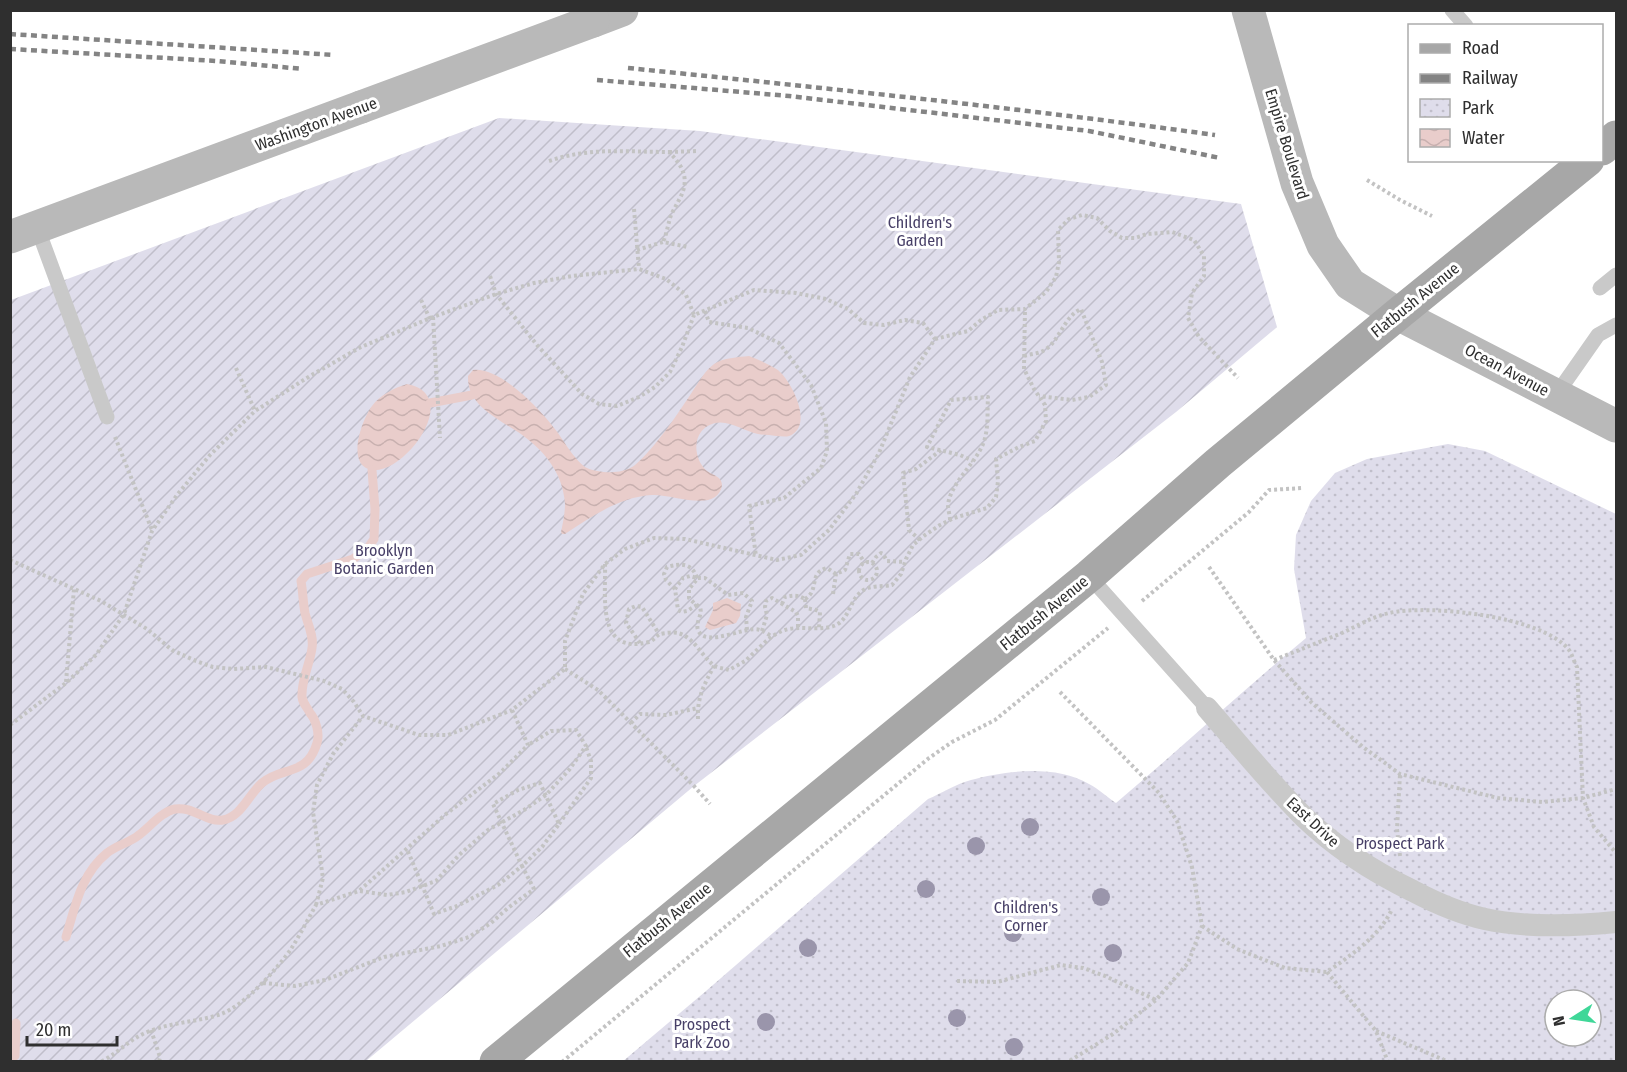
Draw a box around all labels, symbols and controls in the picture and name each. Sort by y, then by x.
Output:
legend [1408,24,1603,162]
text: Road [1462,37,1499,59]
text: Railway [1462,67,1518,89]
street label: Empire Boulevard [1261,86,1313,202]
street label: Washington Avenue [253,93,380,155]
text: Park [1462,97,1495,119]
text: Water [1462,127,1505,149]
park label: Children's Garden [888,213,952,250]
street label: Flatbush Avenue [1367,259,1463,341]
street label: Ocean Avenue [1462,340,1552,400]
park label: Brooklyn Botanic Garden [334,541,434,578]
street label: Flatbush Avenue [996,572,1092,654]
street label: East Drive [1283,793,1343,851]
park label: Prospect Park [1355,834,1445,853]
street label: Flatbush Avenue [619,879,715,961]
park label: Children's Corner [994,898,1058,935]
north arrow [1543,988,1603,1048]
scale bar [27,1009,117,1047]
text: N [1549,1014,1569,1028]
park label: Prospect Park Zoo [674,1015,731,1052]
text: 20 m [36,1019,71,1041]

